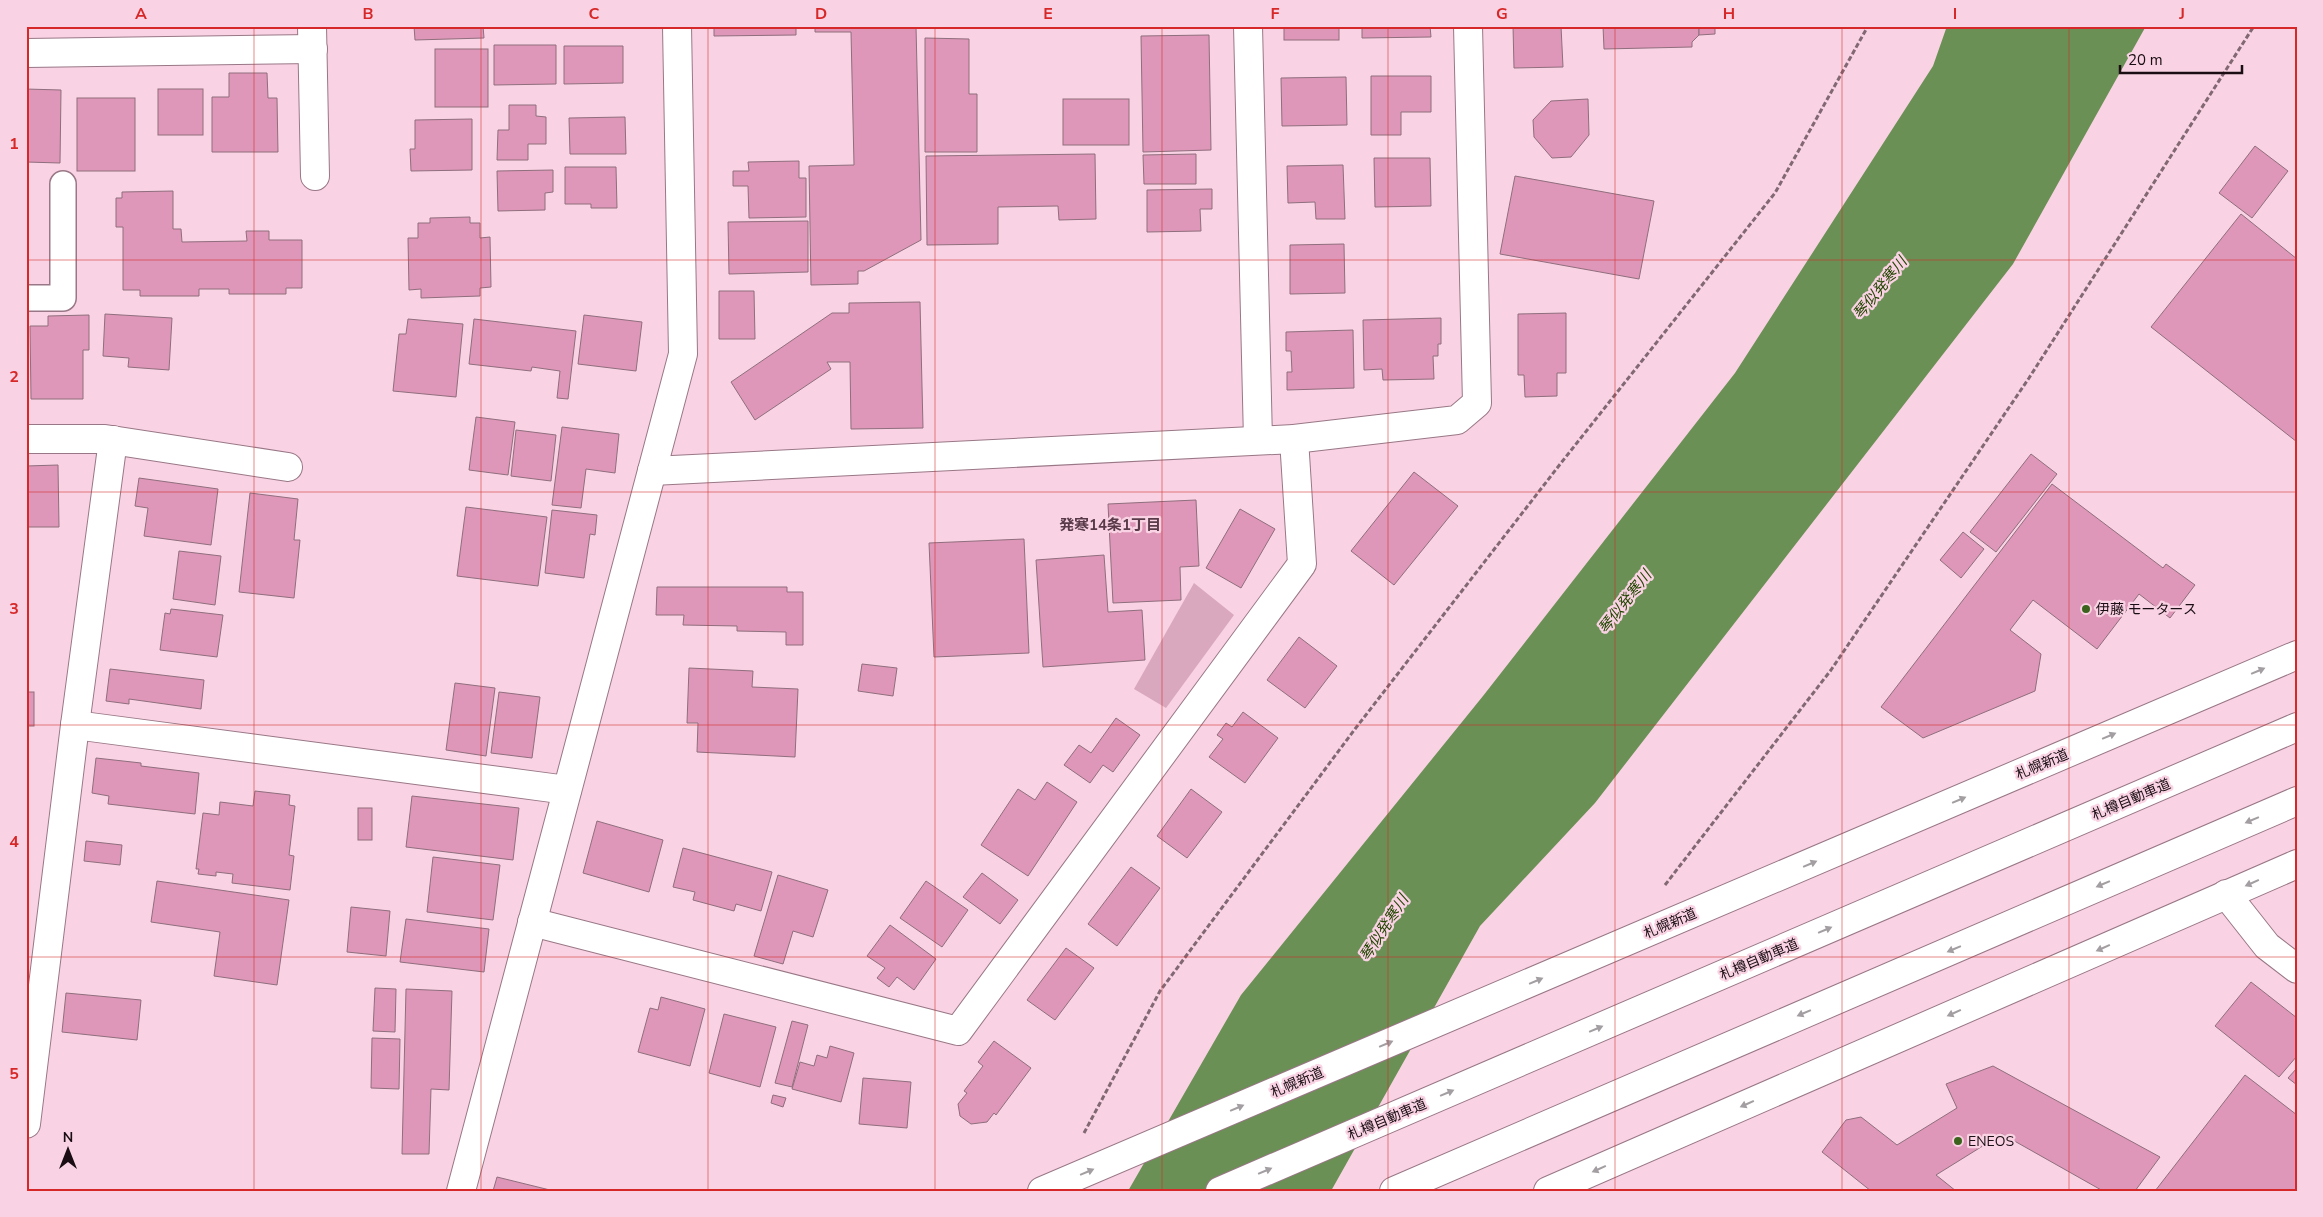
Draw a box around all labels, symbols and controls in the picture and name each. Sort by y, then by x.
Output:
text: A [135,3,147,25]
text: B [362,3,374,25]
text: C [589,3,600,25]
text: D [815,3,827,25]
text: E [1043,3,1053,25]
text: F [1271,3,1280,25]
text: G [1496,3,1508,25]
text: H [1723,3,1735,25]
text: I [1953,3,1957,25]
text: J [2178,3,2185,25]
scale bar [2120,42,2243,74]
text: 20 m [2128,50,2163,70]
text: 1 [9,133,19,155]
water label: 琴似発寒川 [1849,251,1913,323]
text: 2 [9,366,19,388]
district label: 発寒14条1丁目 [1059,515,1161,535]
water label: 琴似発寒川 [1594,565,1657,638]
text: 3 [9,598,19,620]
place label: 伊藤 モータース [2096,600,2197,619]
marker: 伊藤 モータース [2080,603,2092,615]
one-way arrow [2251,667,2265,675]
one-way arrow [2102,731,2116,739]
street label: 札幌新道 [2013,745,2072,784]
street label: 札樽自動車道 [2089,774,2174,825]
one-way arrow [1952,795,1966,803]
one-way arrow [2244,816,2259,824]
text: 4 [9,831,19,853]
one-way arrow [1803,859,1817,867]
one-way arrow [2245,880,2259,888]
one-way arrow [2096,881,2110,889]
water label: 琴似発寒川 [1355,889,1414,965]
street label: 札幌新道 [1641,904,1700,943]
one-way arrow [1818,926,1833,934]
street label: 札樽自動車道 [1717,934,1802,985]
one-way arrow [1947,945,1961,953]
one-way arrow [2096,945,2110,953]
one-way arrow [1529,976,1543,984]
one-way arrow [1797,1010,1811,1018]
one-way arrow [1947,1010,1961,1018]
one-way arrow [1589,1025,1604,1033]
one-way arrow [1379,1040,1393,1048]
text: 5 [9,1063,19,1085]
street label: 札幌新道 [1268,1063,1327,1102]
one-way arrow [1440,1089,1454,1097]
street label: 札樽自動車道 [1345,1094,1430,1145]
one-way arrow [1740,1100,1754,1108]
one-way arrow [1230,1104,1245,1112]
north arrow [42,1124,92,1174]
text: N [63,1128,73,1147]
place label: ENEOS [1968,1132,2014,1151]
marker: ENEOS [1952,1135,1964,1147]
one-way arrow [1592,1165,1606,1173]
one-way arrow [1080,1167,1094,1175]
one-way arrow [1258,1167,1272,1175]

